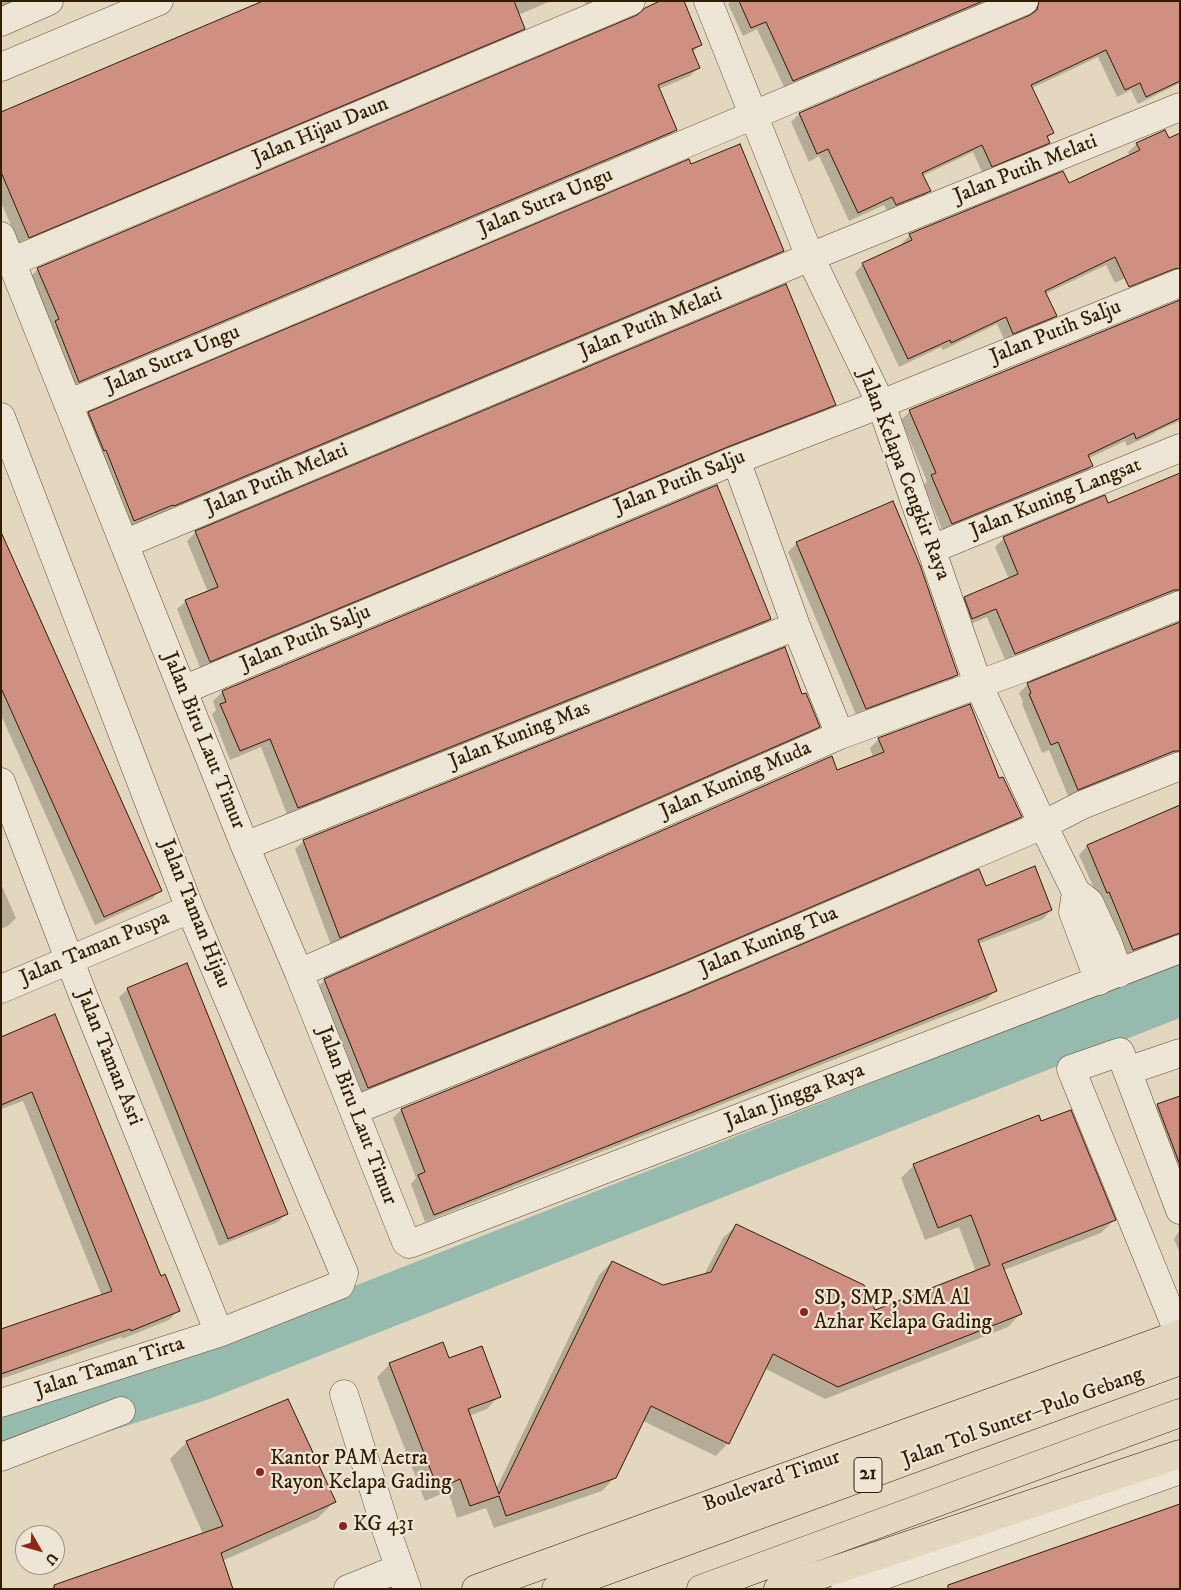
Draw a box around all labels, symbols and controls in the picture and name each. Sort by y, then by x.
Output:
street label: Jalan Hijau Daun [249,92,393,172]
street label: Jalan Putih Melati [951,130,1101,210]
street label: Jalan Sutra Ungu [475,163,617,243]
street label: Jalan Putih Melati [576,283,726,365]
street label: Jalan Putih Salju [987,295,1125,371]
street label: Jalan Sutra Ungu [102,320,244,400]
street label: Jalan Kelapa Cengkir Raya [851,366,955,584]
street label: Jalan Putih Melati [202,439,352,521]
street label: Jalan Putih Salju [611,445,749,521]
street label: Jalan Kuning Langsat [967,453,1145,545]
street label: Jalan Putih Salju [237,600,375,678]
street label: Jalan Biru Laut Timur [156,649,250,833]
street label: Jalan Kuning Mas [446,696,594,776]
street label: Jalan Kuning Muda [657,736,815,826]
street label: Jalan Taman Hijau [153,836,235,992]
street label: Jalan Kuning Tua [696,902,842,982]
street label: Jalan Taman Puspa [17,906,173,992]
street label: Jalan Taman Asri [69,986,147,1130]
street label: Jalan Biru Laut Timur [310,1023,402,1209]
street label: Jalan Jingga Raya [722,1059,868,1135]
place label: SD, SMP, SMA Al Azhar Kelapa Gading [814,1287,992,1337]
marker: SD, SMP, SMA Al Azhar Kelapa Gading [798,1306,810,1318]
street label: Jalan Taman Tirta [32,1332,188,1404]
street label: Jalan Tol Sunter–Pulo Gebang [899,1363,1147,1473]
street label: Boulevard Timur [700,1445,844,1519]
place label: Kantor PAM Aetra Rayon Kelapa Gading [270,1447,451,1497]
road number: 21 [854,1458,882,1492]
marker: Kantor PAM Aetra Rayon Kelapa Gading [254,1466,266,1478]
place label: KG 431 [353,1513,414,1539]
marker: KG 431 [337,1520,349,1532]
north arrow [15,1525,65,1575]
text: U [41,1549,61,1568]

